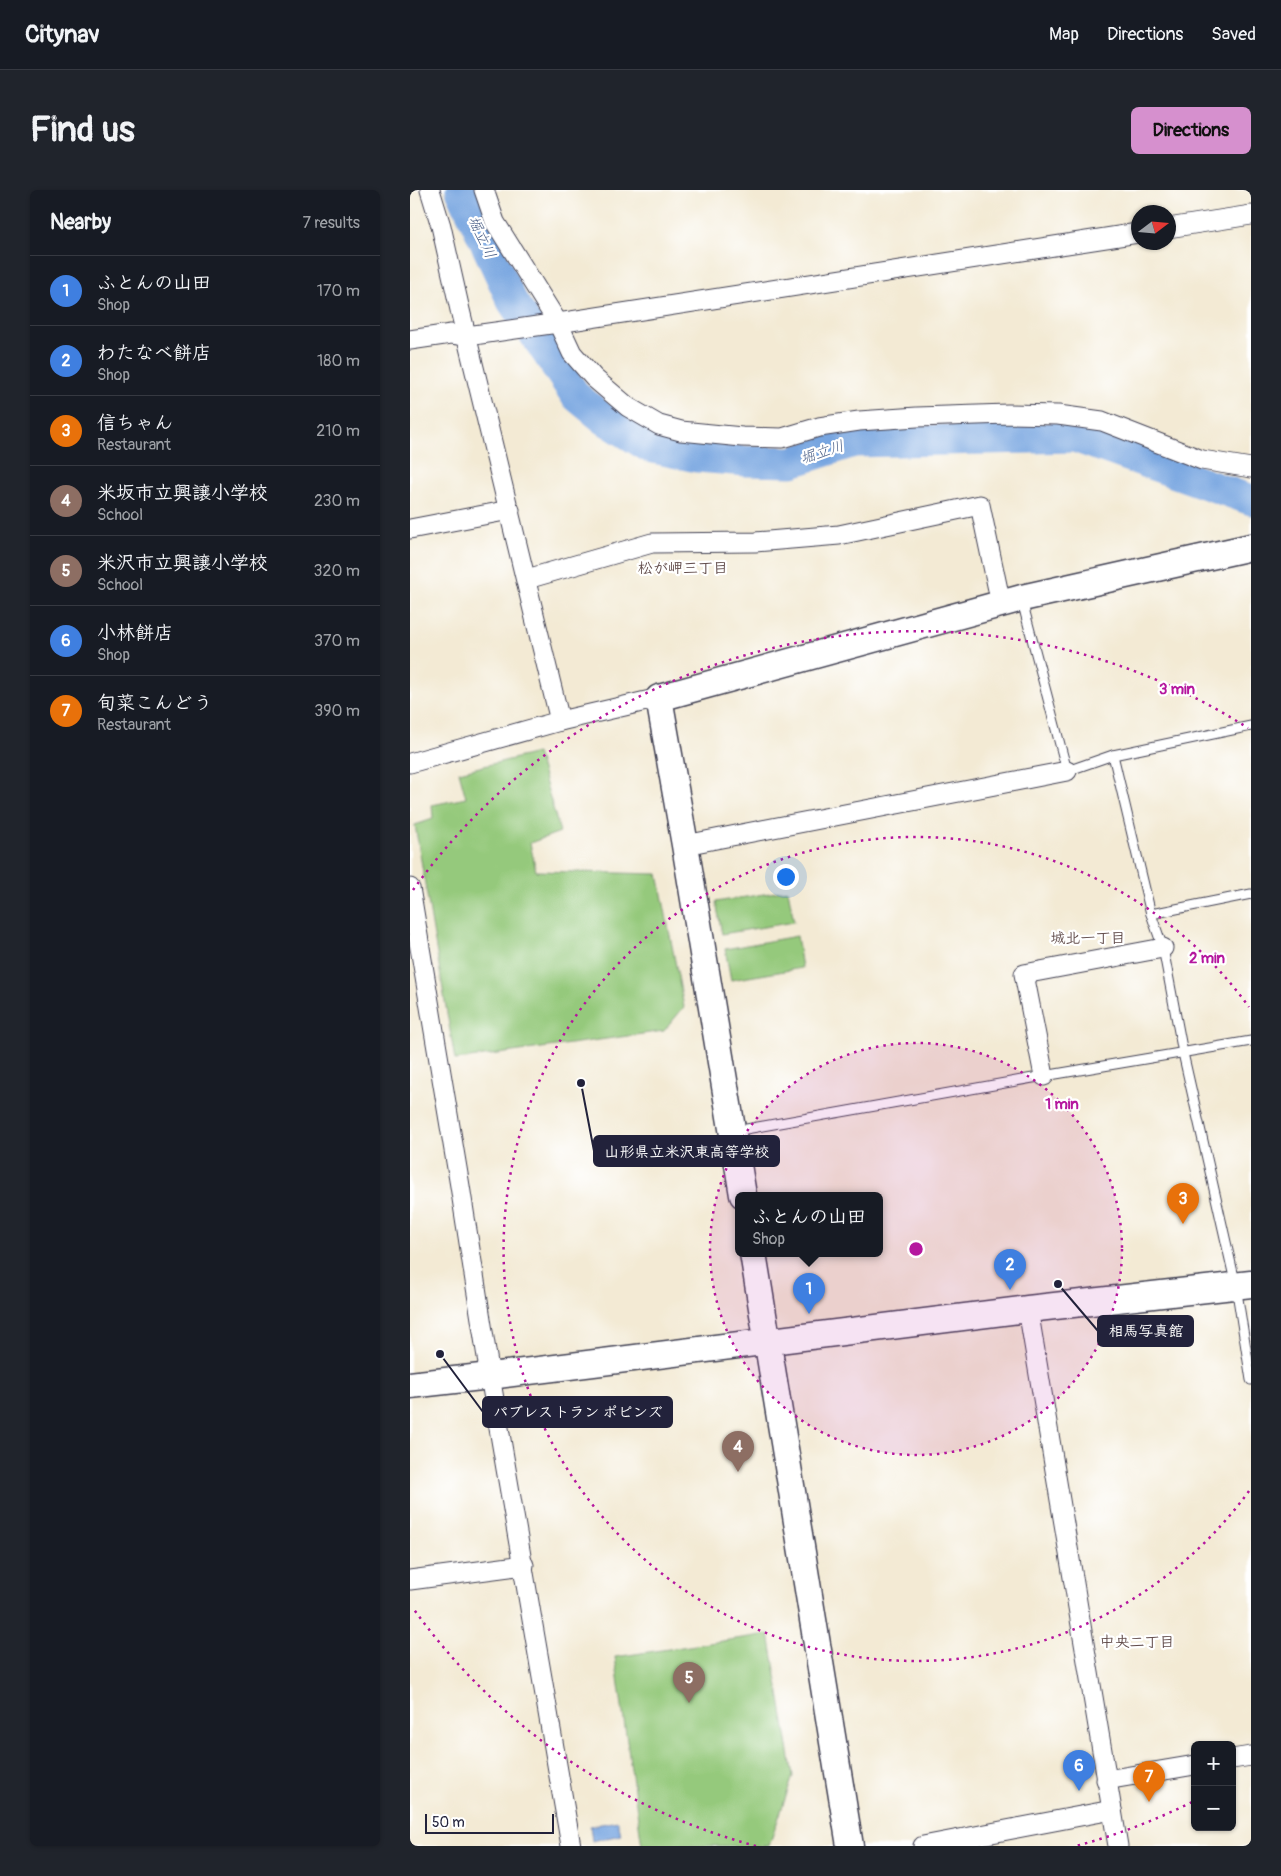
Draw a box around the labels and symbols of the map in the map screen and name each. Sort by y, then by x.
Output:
north arrow [1131,205,1176,250]
water label: 堀立川 [463,213,500,262]
water label: 堀立川 [798,436,846,468]
district label: 松が岬三丁目 [638,559,728,578]
text: 3 min [1159,680,1195,699]
your location [773,864,799,890]
district label: 城北一丁目 [1050,929,1126,948]
text: 2 min [1189,949,1225,968]
text: 1 min [1045,1095,1079,1114]
callout: 山形県立米沢東高等学校 [594,1136,779,1166]
text: 山形県立米沢東高等学校 [604,1143,770,1162]
pin: 3 [1167,1183,1199,1224]
centre of rings [907,1240,925,1258]
pin: 2 [994,1249,1026,1290]
pin: 1 [793,1273,825,1314]
callout: 相馬写真館 [1098,1316,1193,1346]
text: 相馬写真館 [1108,1322,1184,1341]
callout: パブレストラン ポピンズ [483,1397,672,1427]
text: パブレストラン ポピンズ [493,1403,663,1422]
pin: 4 [722,1431,754,1472]
district label: 中央二丁目 [1099,1633,1175,1652]
pin: 5 [673,1662,705,1703]
pin: 6 [1063,1750,1095,1791]
pin: 7 [1133,1761,1165,1802]
scale bar [425,1811,554,1834]

